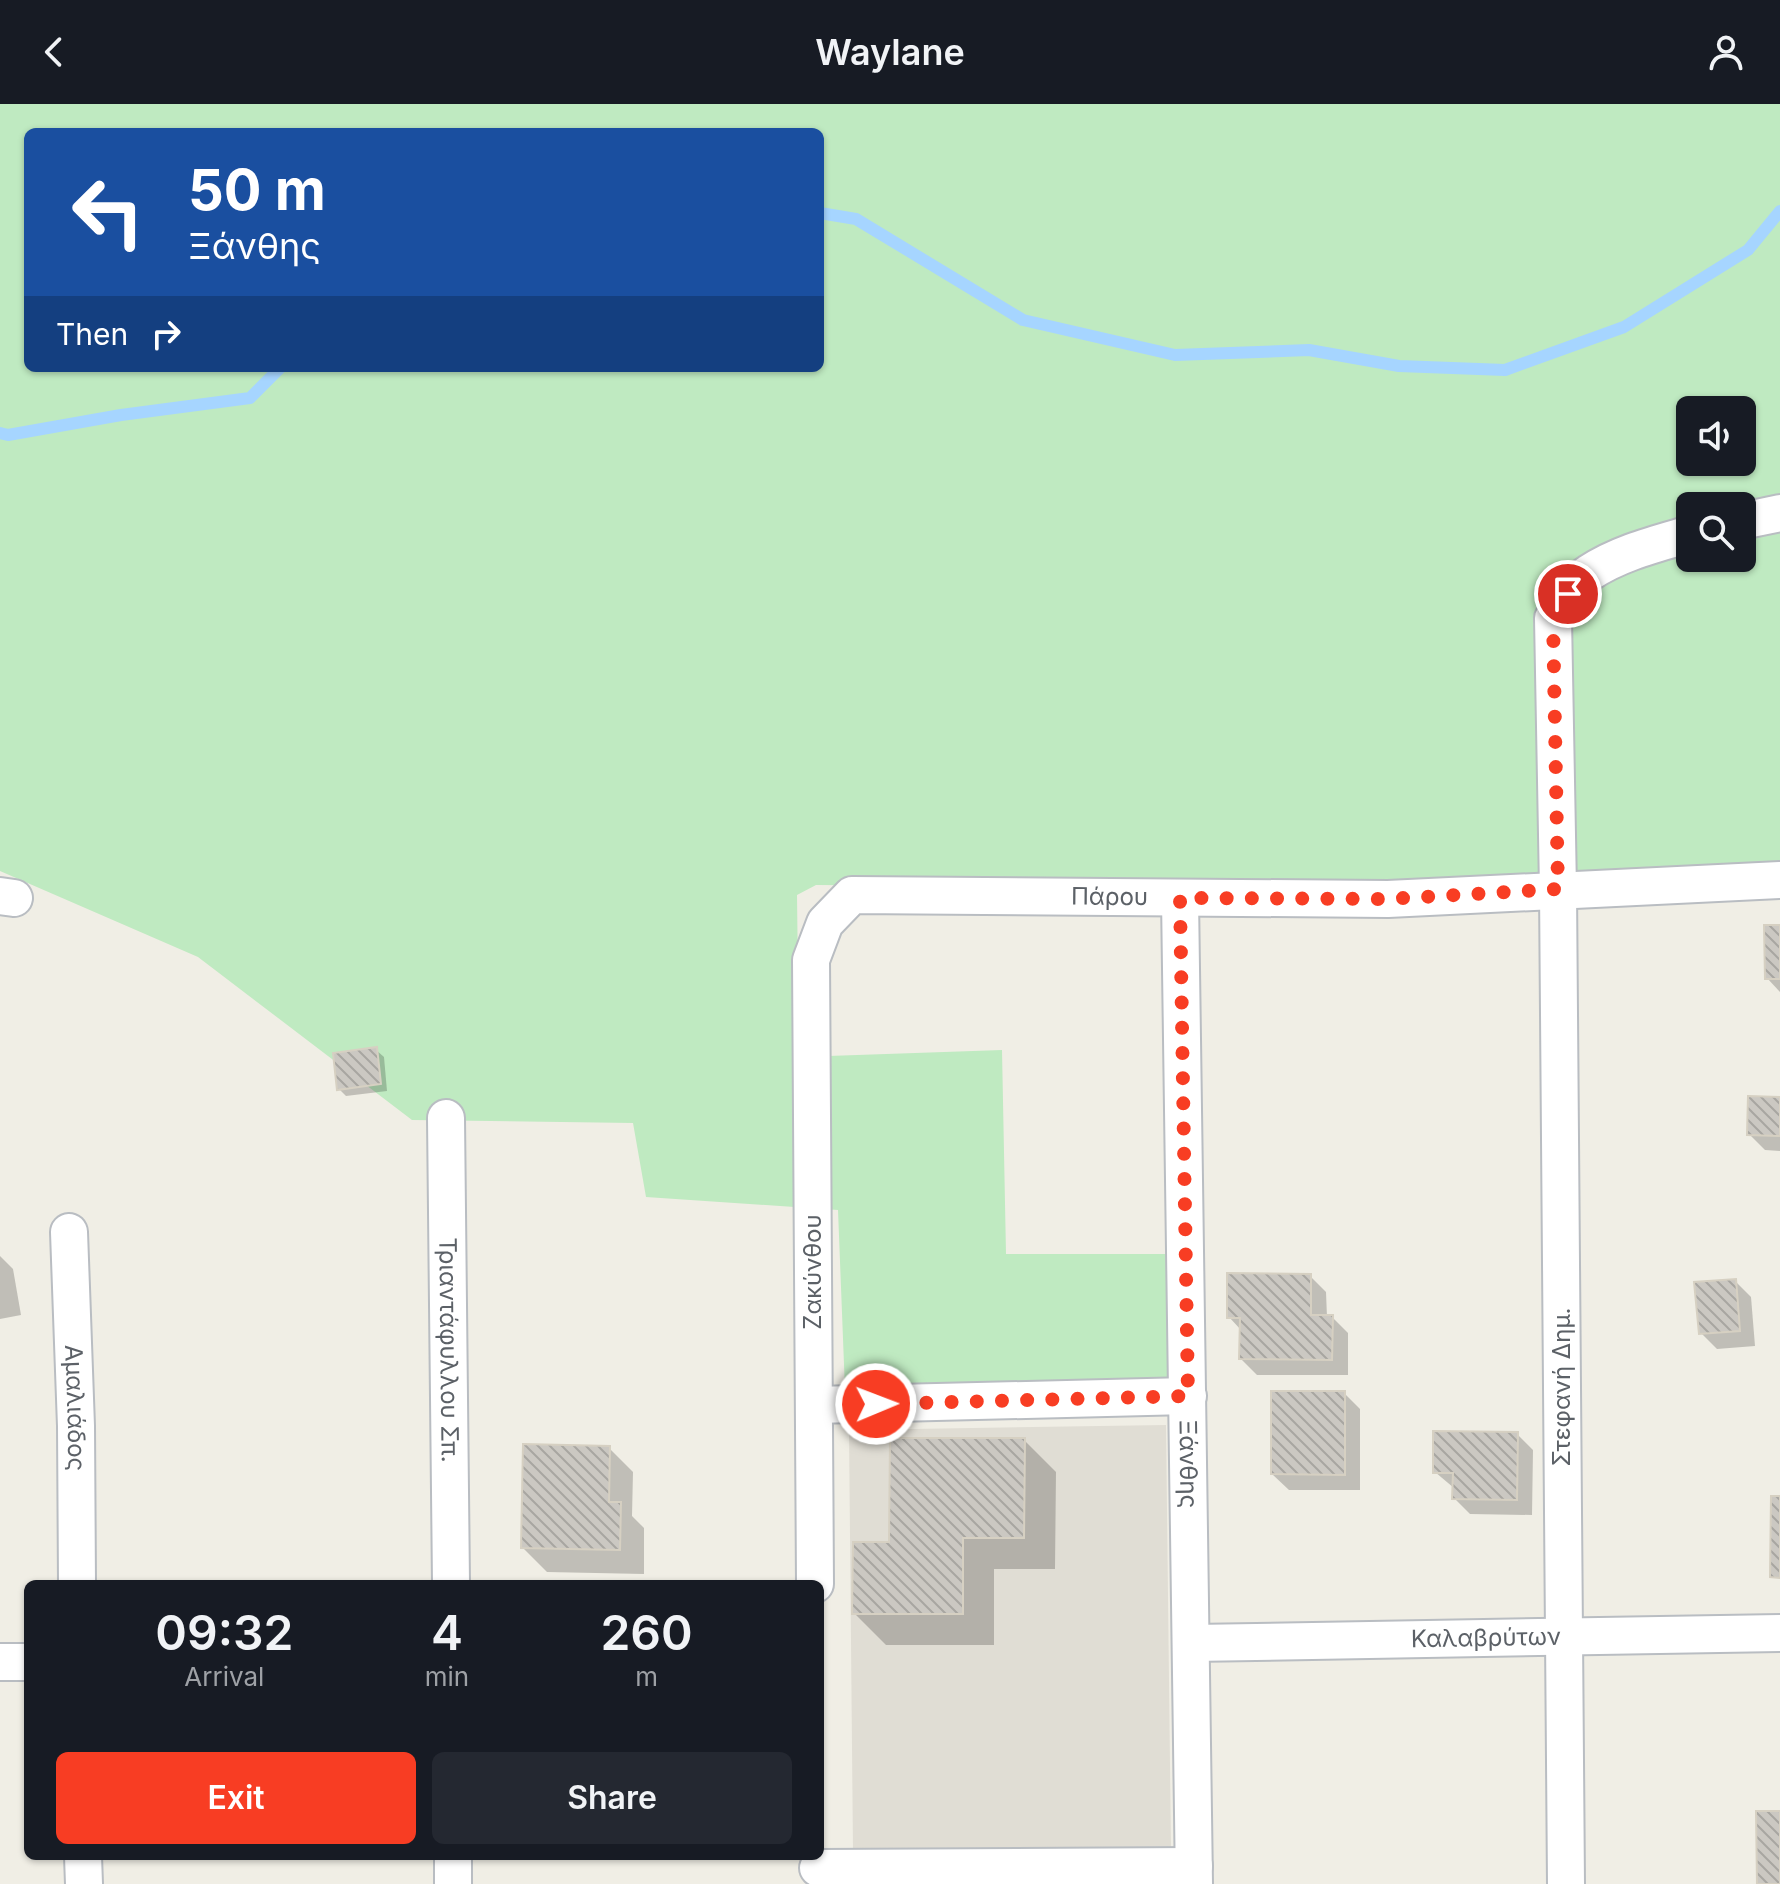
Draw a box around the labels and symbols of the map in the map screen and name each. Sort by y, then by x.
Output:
pin [1534,560,1602,628]
street label: Πάρου [1071,882,1148,911]
street label: Ζακύνθου [798,1214,827,1330]
street label: Τριαντάφυλλου Σπ. [433,1237,465,1463]
street label: Στεφανή Δημ. [1547,1308,1576,1466]
street label: Αμαλιάδος [59,1344,91,1471]
position arrow [834,1362,918,1446]
street label: Ξάνθης [1173,1419,1204,1508]
street label: Καλαβρύτων [1411,1622,1561,1653]

